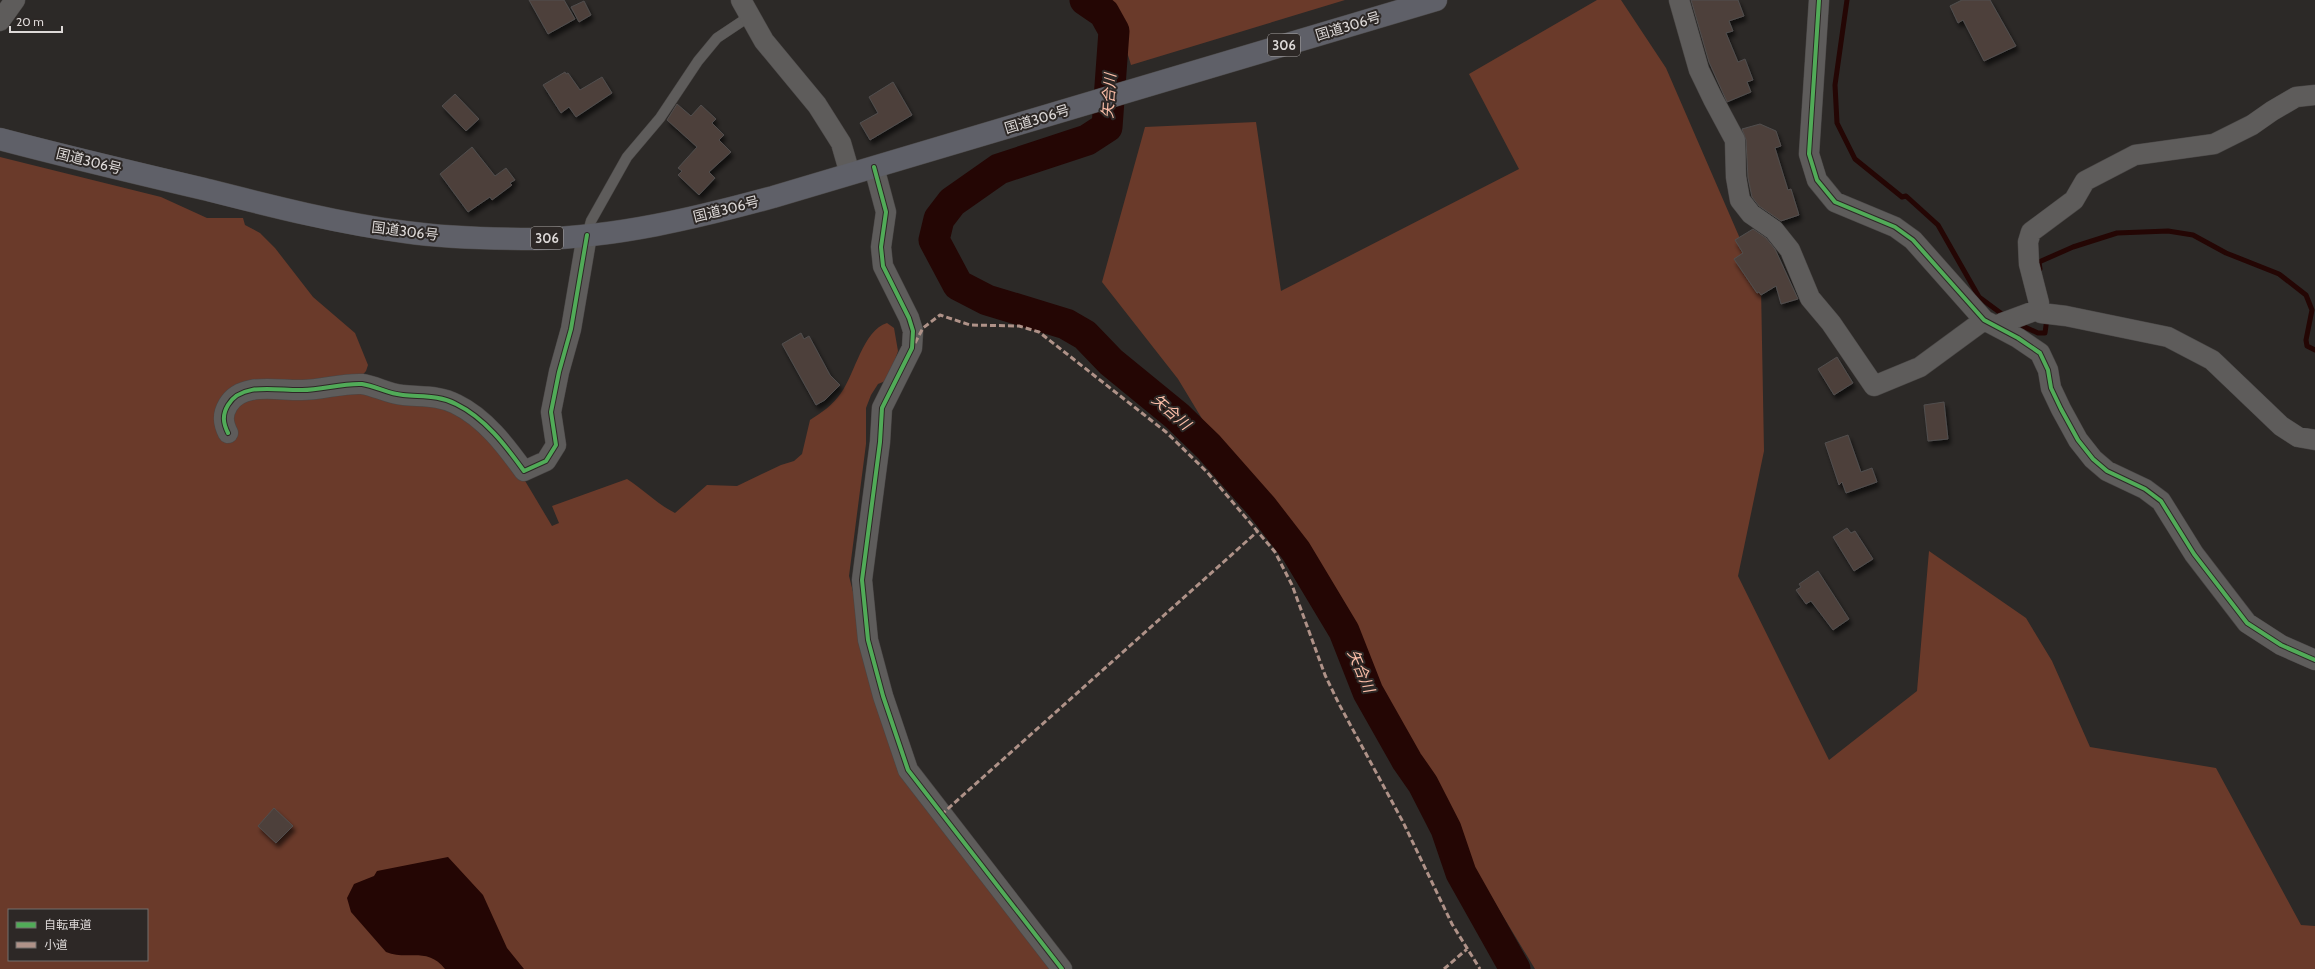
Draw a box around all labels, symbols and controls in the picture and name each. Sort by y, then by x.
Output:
scale bar [10,8,62,34]
street label: 国道306号 [1313,8,1383,44]
text: 20 m [16,14,44,29]
road number: 306 [1268,34,1300,56]
water label: 矢合川 [1098,71,1120,119]
street label: 国道306号 [1002,101,1072,137]
street label: 国道306号 [54,144,124,178]
street label: 国道306号 [691,192,761,226]
street label: 国道306号 [370,218,440,244]
road number: 306 [531,227,563,249]
water label: 矢合川 [1148,390,1195,435]
water label: 矢合川 [1344,647,1379,697]
legend [8,909,148,961]
text: 自転車道 [44,917,92,932]
text: 小道 [44,937,68,952]

